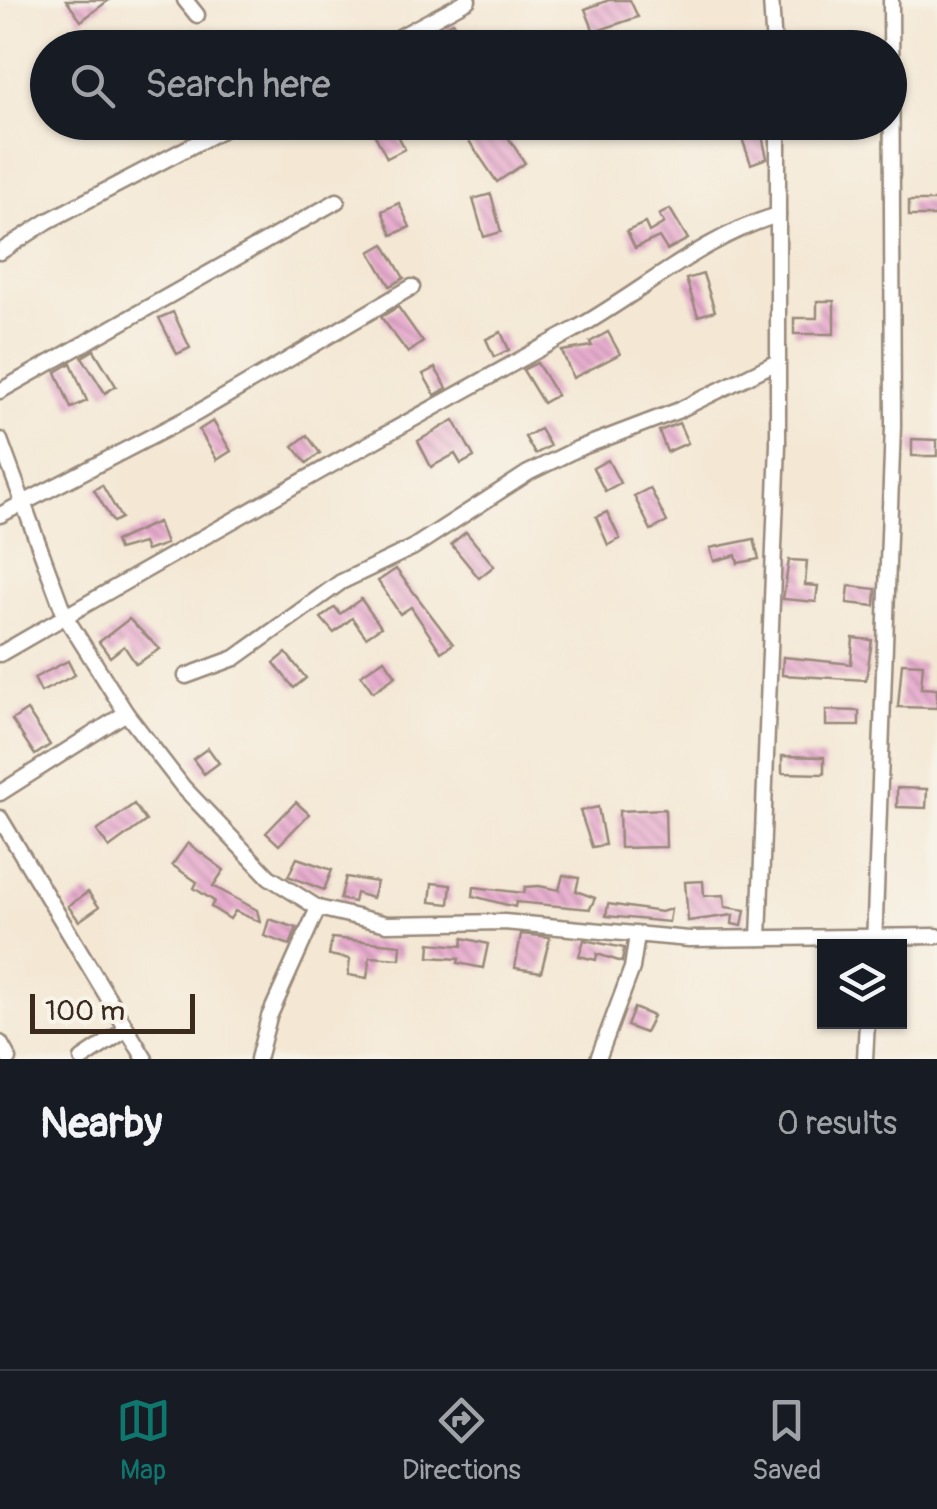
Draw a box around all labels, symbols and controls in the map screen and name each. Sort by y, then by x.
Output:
search box [30,30,907,140]
icon: search [65,58,120,113]
text: Search here [145,61,331,109]
map controls [817,939,907,1029]
button: layers [817,939,907,1029]
scale bar [30,989,195,1034]
text: 100 m [45,994,125,1029]
text: Nearby [40,1098,162,1150]
text: 0 results [777,1104,897,1144]
tab: Map [116,1393,171,1488]
tab: Directions [402,1393,521,1488]
tab: Saved [752,1393,821,1488]

